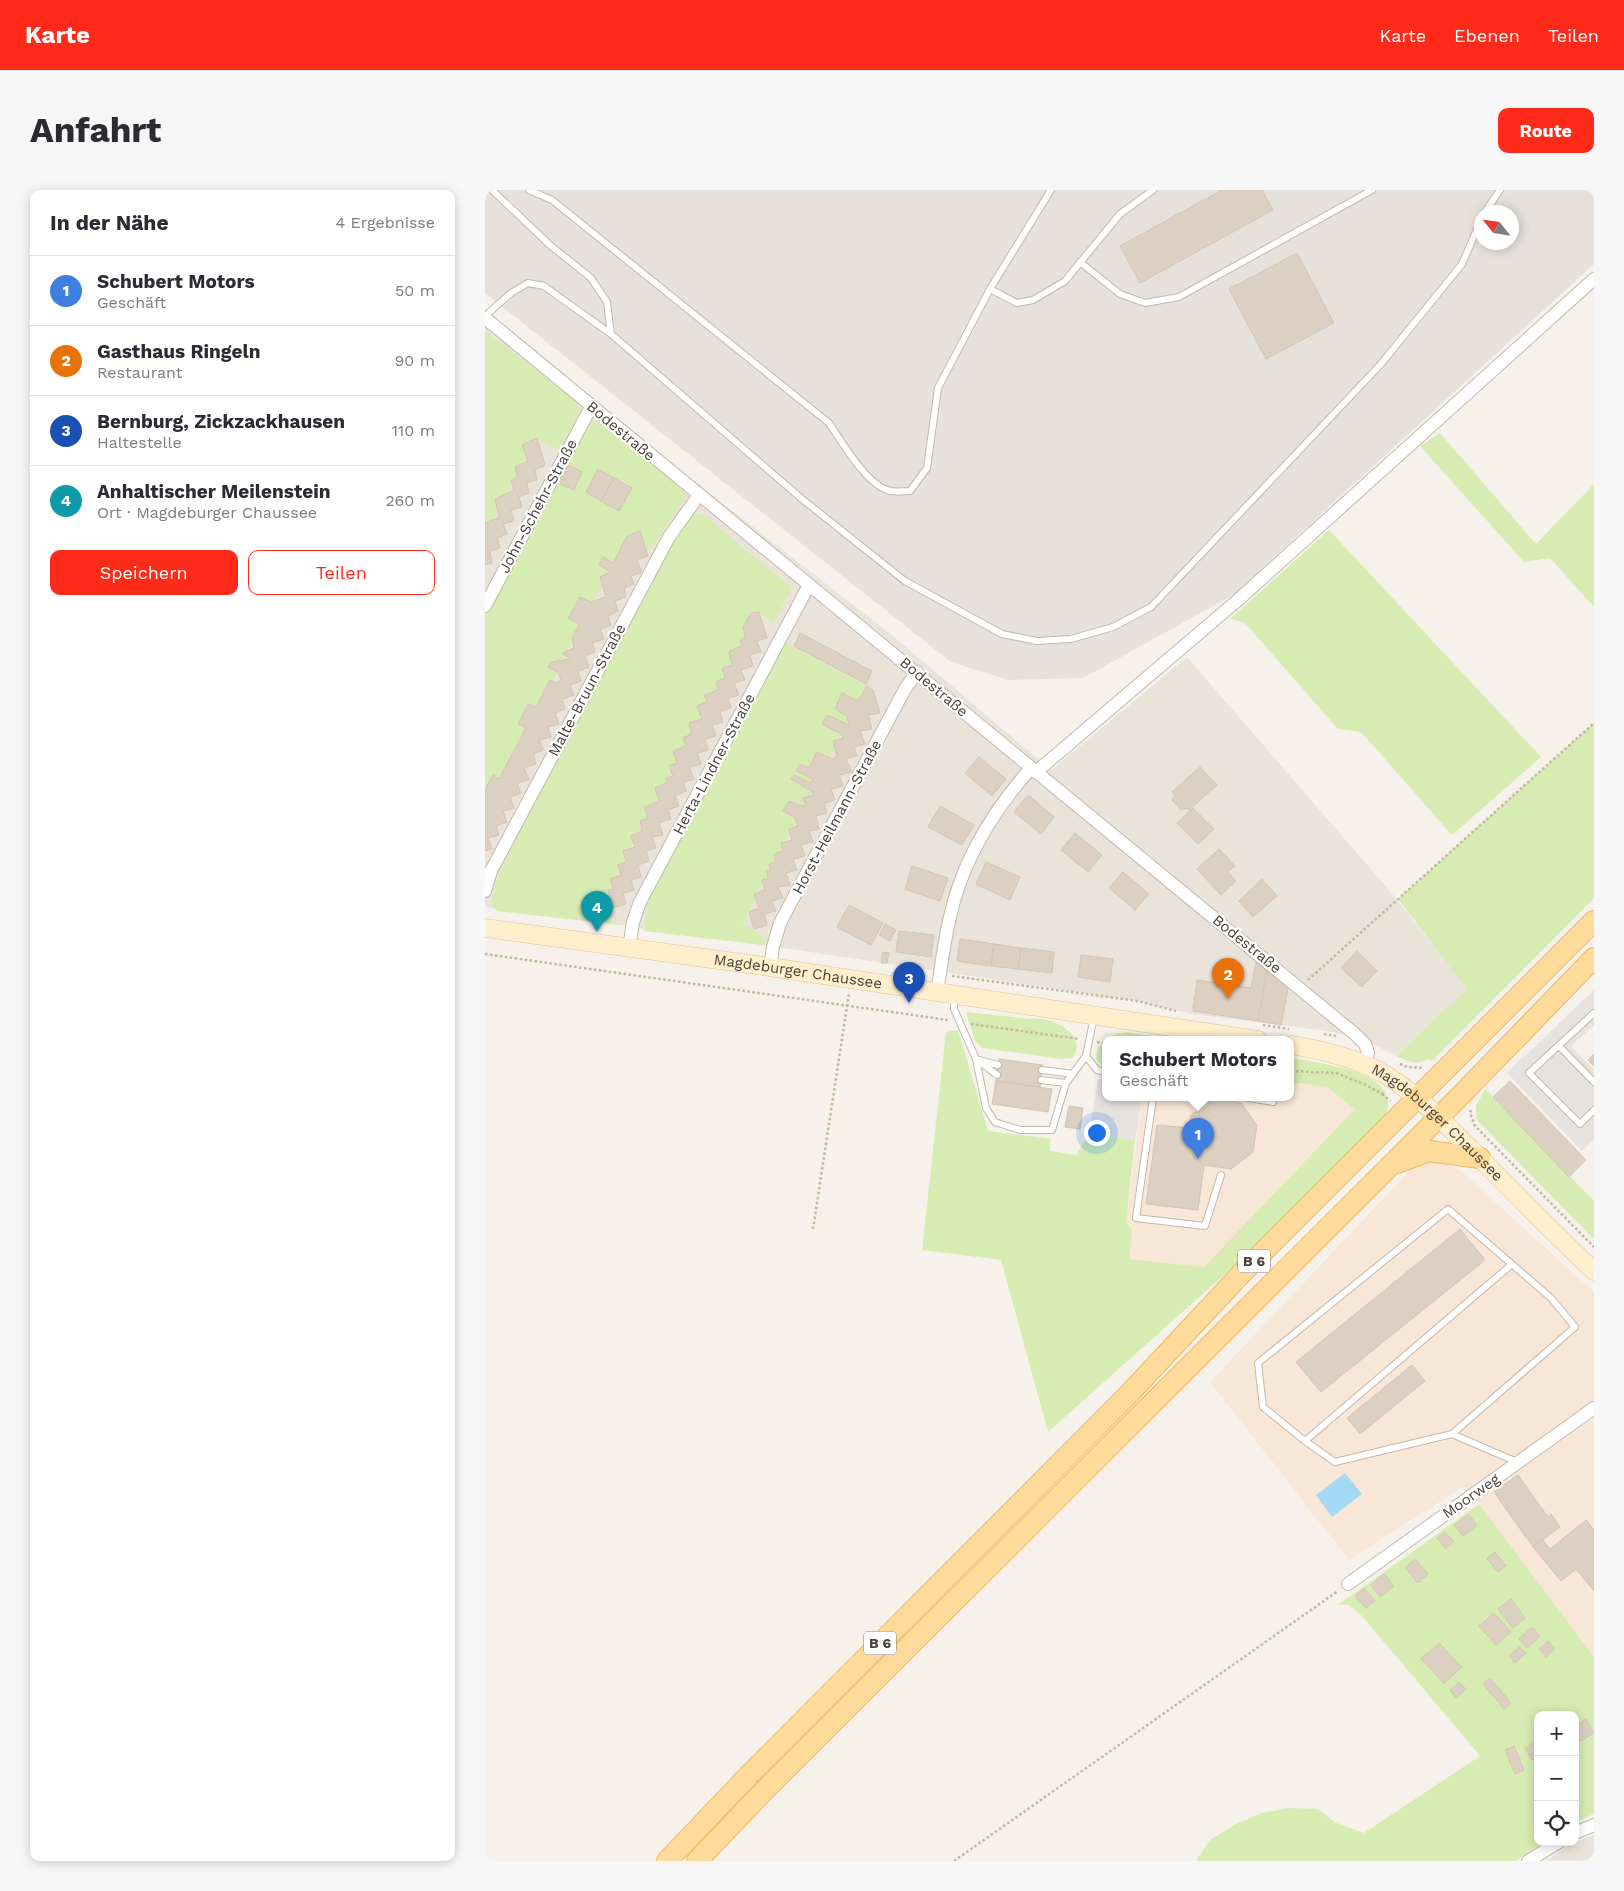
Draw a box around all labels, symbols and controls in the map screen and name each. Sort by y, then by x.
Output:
text: Karte [25,21,90,49]
text: Karte [1380,25,1426,46]
text: Ebenen [1454,25,1520,46]
text: Teilen [1548,25,1599,46]
button: Route [1498,108,1594,153]
text: Anfahrt [30,109,161,151]
north arrow [1474,205,1519,250]
text: In der Nähe [50,210,169,235]
text: 4 Ergebnisse [335,213,435,232]
text: Schubert Motors [97,270,255,293]
text: 1 [63,281,69,300]
text: 50 m [395,281,435,300]
text: Geschäft [97,293,166,312]
text: Gasthaus Ringeln [97,340,261,363]
text: 2 [61,351,71,370]
text: 90 m [394,351,435,370]
text: Restaurant [97,363,183,382]
street label: Bodestraße [583,397,659,465]
text: Bernburg, Zickzackhausen [97,410,345,433]
text: 3 [61,421,71,440]
text: 110 m [392,421,435,440]
text: Haltestelle [97,433,182,452]
street label: John-Schehr-Straße [495,436,581,576]
text: Anhaltischer Meilenstein [97,480,331,503]
text: 4 [61,491,71,510]
text: 260 m [385,491,435,510]
text: Ort · Magdeburger Chaussee [97,503,317,522]
button: Speichern [50,550,238,595]
button: Teilen [248,550,435,595]
street label: Malte-Bruun-Straße [544,621,630,759]
street label: Bodestraße [896,653,972,721]
street label: Herta-Lindner-Straße [669,690,759,838]
street label: Horst-Heilmann-Straße [789,737,885,897]
pin: 4 [581,891,613,932]
street label: Bodestraße [1209,911,1285,977]
street label: Magdeburger Chaussee [713,950,883,993]
pin: 2 [1212,958,1244,999]
pin: 3 [893,962,925,1003]
popup [1102,1036,1294,1101]
text: Schubert Motors [1119,1048,1277,1071]
street label: Magdeburger Chaussee [1369,1060,1507,1185]
text: Geschäft [1119,1071,1189,1090]
pin: 1 [1182,1118,1214,1159]
your location [1084,1120,1110,1146]
road number: B 6 [1238,1250,1270,1272]
street label: Moorweg [1439,1470,1503,1522]
road number: B 6 [864,1632,896,1655]
map controls [1534,1711,1579,1846]
button: + [1534,1711,1579,1756]
button: − [1534,1756,1579,1801]
button: locate [1534,1801,1579,1846]

